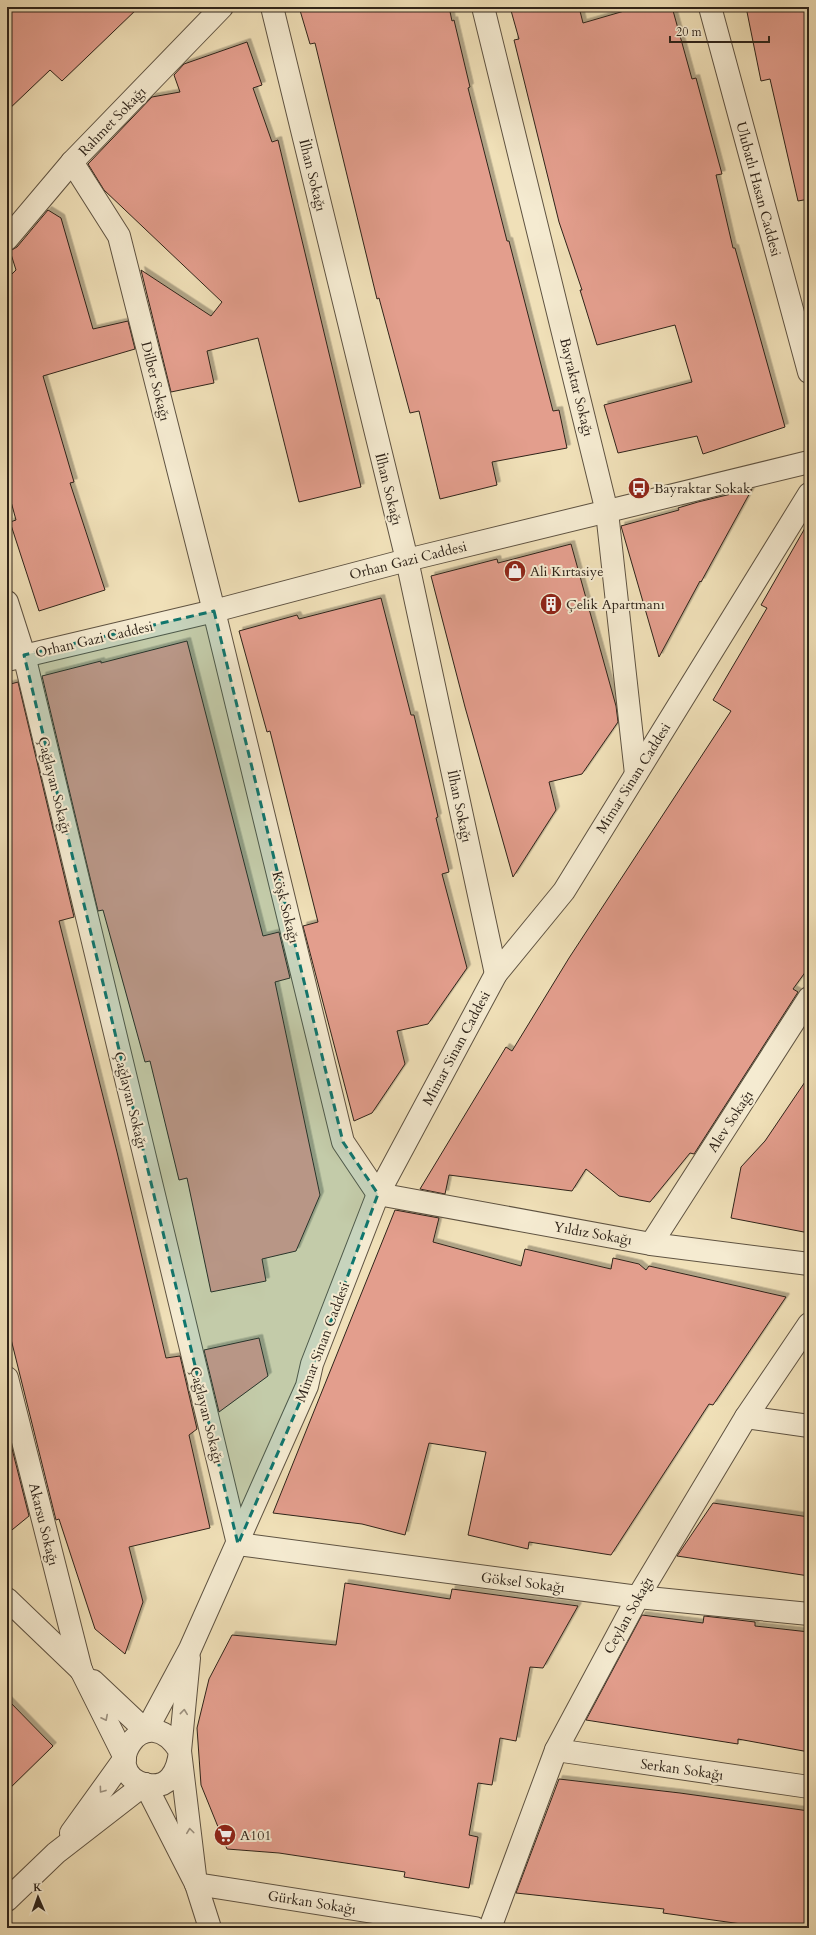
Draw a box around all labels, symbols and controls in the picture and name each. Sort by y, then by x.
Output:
scale bar [670,18,769,44]
text: 20 m [676,24,703,40]
street label: Rahmet Sokağı [74,82,150,160]
street label: Ulubatlı Hasan Caddesi [731,120,786,259]
street label: İlhan Sokağı [294,137,331,213]
street label: Bayraktar Sokağı [555,336,598,438]
street label: Dilber Sokağı [136,339,175,423]
street label: İlhan Sokağı [370,451,407,527]
bus stop icon: Bayraktar Sokak [626,475,652,501]
place label: Bayraktar Sokak [654,479,751,498]
street label: Orhan Gazi Caddesi [347,537,469,584]
shop icon: Ali Kırtasiye [502,558,528,584]
place label: Ali Kırtasiye [530,562,604,581]
building icon: Çelik Apartmanı [538,591,564,617]
place label: Çelik Apartmanı [566,595,665,614]
street label: Orhan Gazi Caddesi [33,617,155,662]
street label: Mimar Sinan Caddesi [592,719,675,837]
street label: Çağlayan Sokağı [33,735,76,836]
street label: İlhan Sokağı [443,768,476,844]
street label: Köşk Sokağı [267,869,304,945]
street label: Mimar Sinan Caddesi [418,988,495,1109]
street label: Çağlayan Sokağı [109,1050,152,1151]
street label: Alev Sokağı [703,1086,758,1156]
street label: Yıldız Sokağı [552,1217,634,1250]
street label: Mimar Sinan Caddesi [291,1279,354,1405]
street label: Çağlayan Sokağı [185,1365,228,1466]
street label: Akarsu Sokağı [24,1481,63,1568]
street label: Göksel Sokağı [480,1568,566,1597]
street label: Ceylan Sokağı [599,1573,658,1657]
one-way arrow [179,1709,188,1715]
one-way arrow [100,1713,108,1721]
street label: Serkan Sokağı [639,1754,725,1785]
one-way arrow [100,1785,107,1792]
supermarket icon: A101 [212,1822,238,1848]
place label: A101 [240,1826,271,1845]
one-way arrow [185,1828,194,1834]
north arrow [18,1877,58,1917]
text: K [33,1880,42,1895]
street label: Gürkan Sokağı [266,1886,357,1919]

